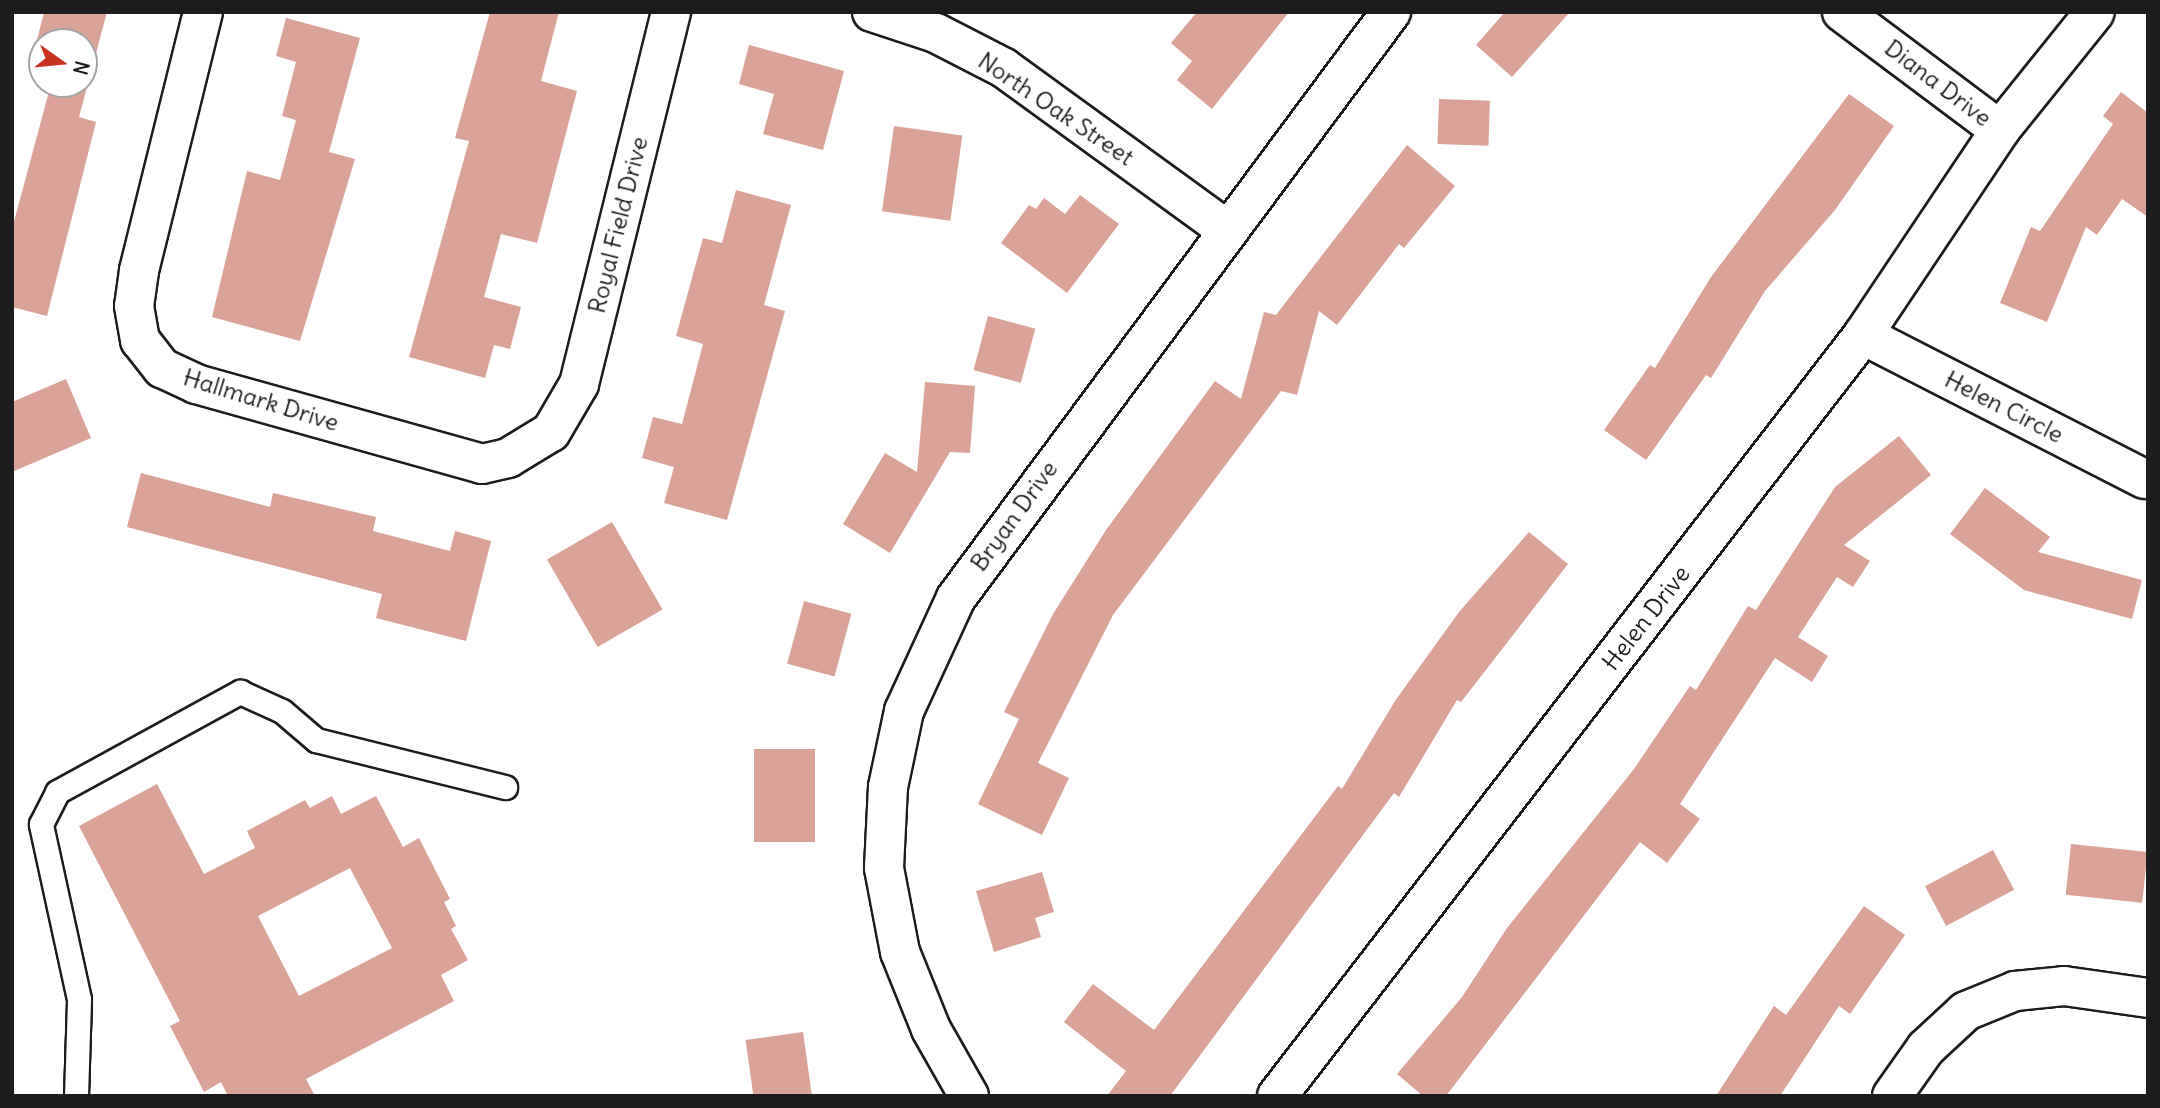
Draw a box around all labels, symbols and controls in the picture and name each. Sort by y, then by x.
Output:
north arrow [28,28,98,98]
street label: Diana Drive [1879,34,1997,132]
street label: North Oak Street [973,46,1139,172]
text: N [68,58,95,77]
street label: Royal Field Drive [582,134,654,316]
street label: Hallmark Drive [180,363,342,437]
street label: Helen Circle [1940,365,2068,449]
street label: Bryan Drive [964,455,1064,577]
street label: Helen Drive [1596,560,1696,676]

